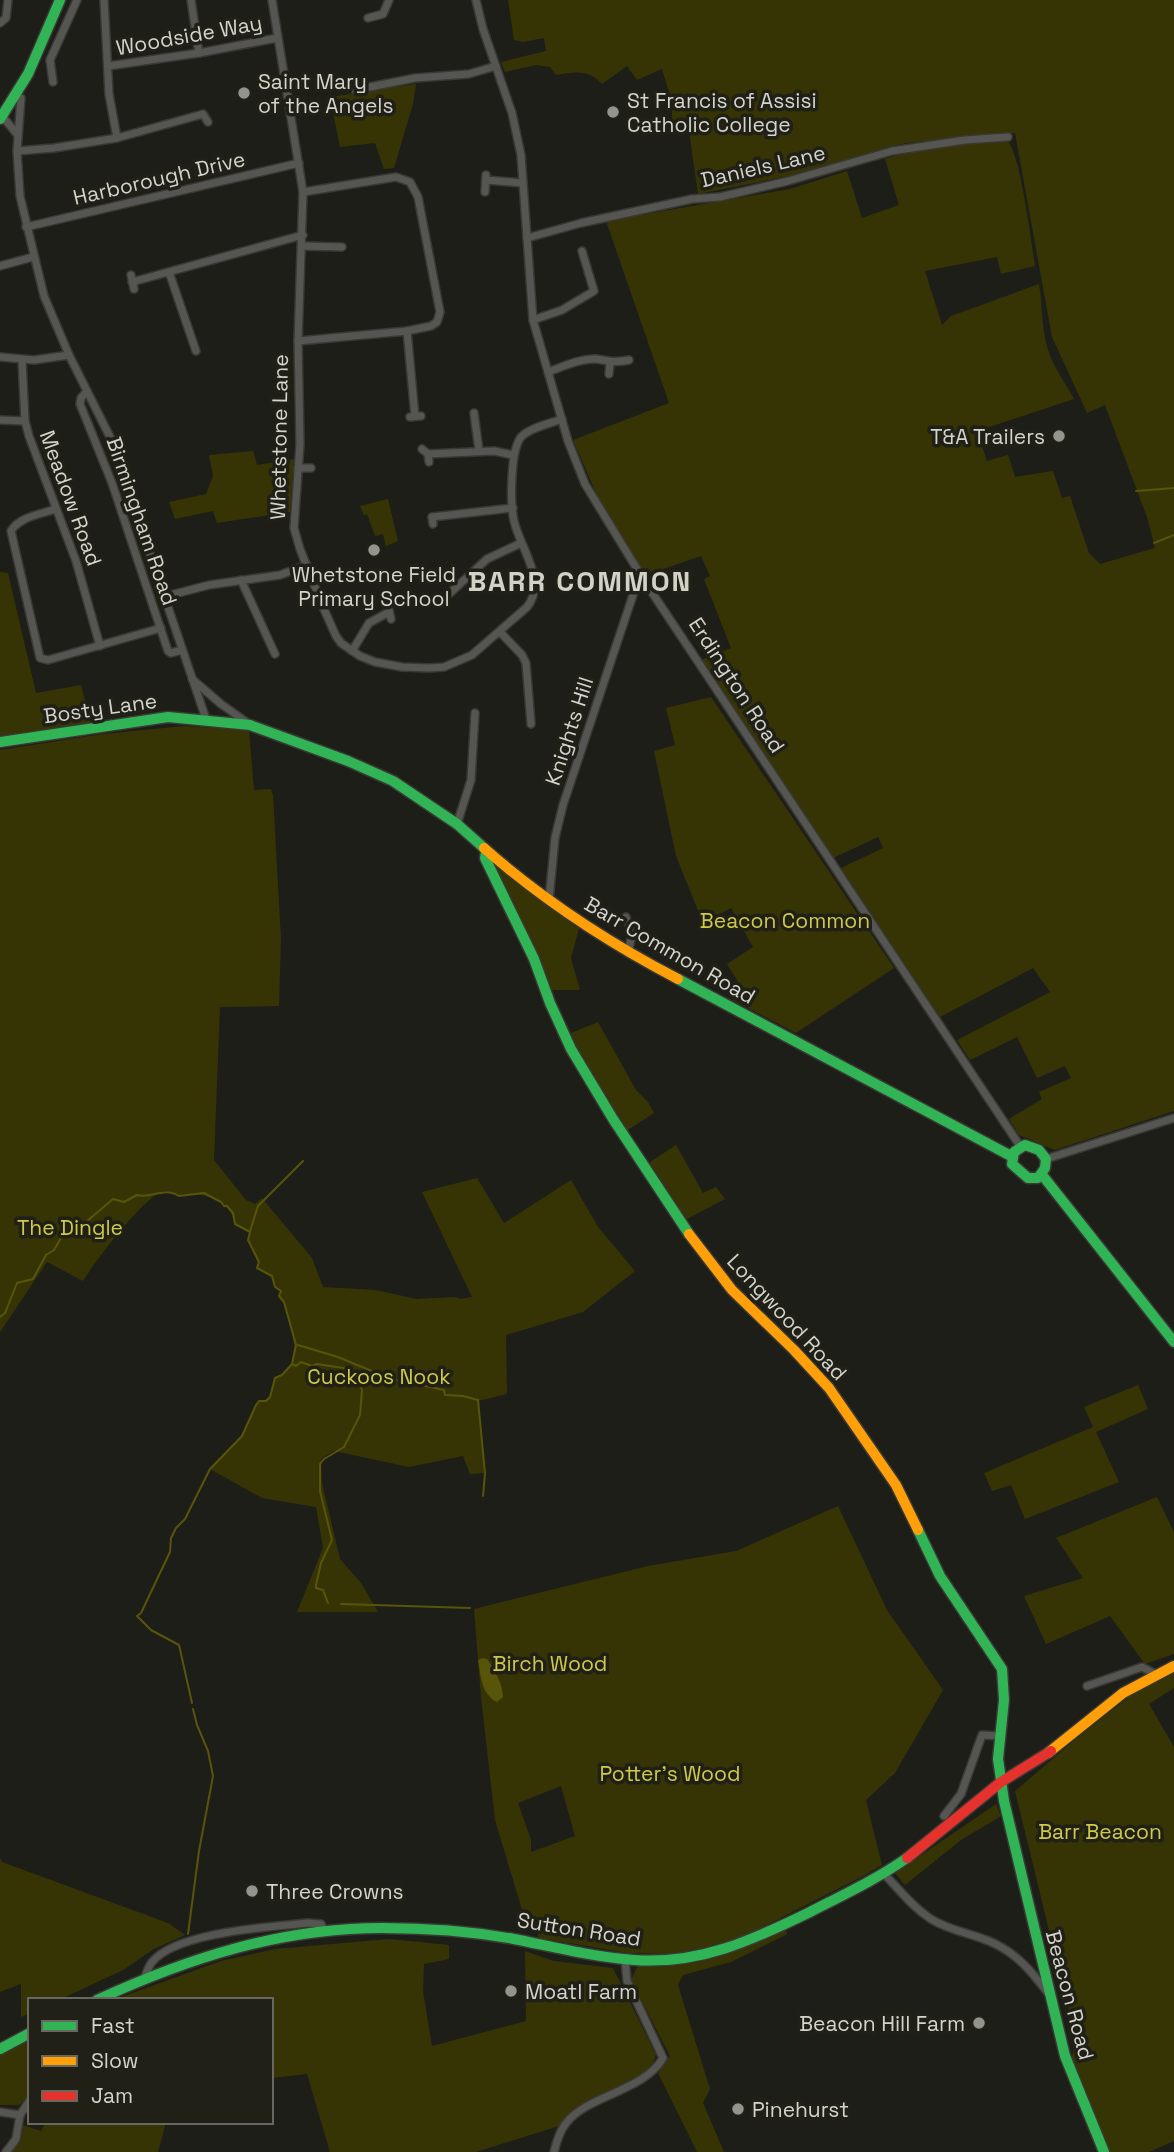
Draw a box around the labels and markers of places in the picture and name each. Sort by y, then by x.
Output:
place label: Saint Mary of the Angels [258,68,394,119]
marker: Saint Mary of the Angels [236,85,252,101]
place label: St Francis of Assisi Catholic College [627,87,817,138]
marker: St Francis of Assisi Catholic College [605,104,621,120]
place label: T&A Trailers [930,423,1045,450]
marker: T&A Trailers [1051,428,1067,444]
marker: Whetstone Field Primary School [366,542,382,558]
place label: Whetstone Field Primary School [292,561,456,612]
place label: Three Crowns [266,1878,404,1905]
marker: Three Crowns [244,1883,260,1899]
place label: Moatl Farm [525,1978,637,2005]
marker: Moatl Farm [503,1983,519,1999]
place label: Beacon Hill Farm [799,2010,965,2037]
marker: Beacon Hill Farm [971,2015,987,2031]
place label: Pinehurst [752,2096,849,2123]
marker: Pinehurst [730,2101,746,2117]

